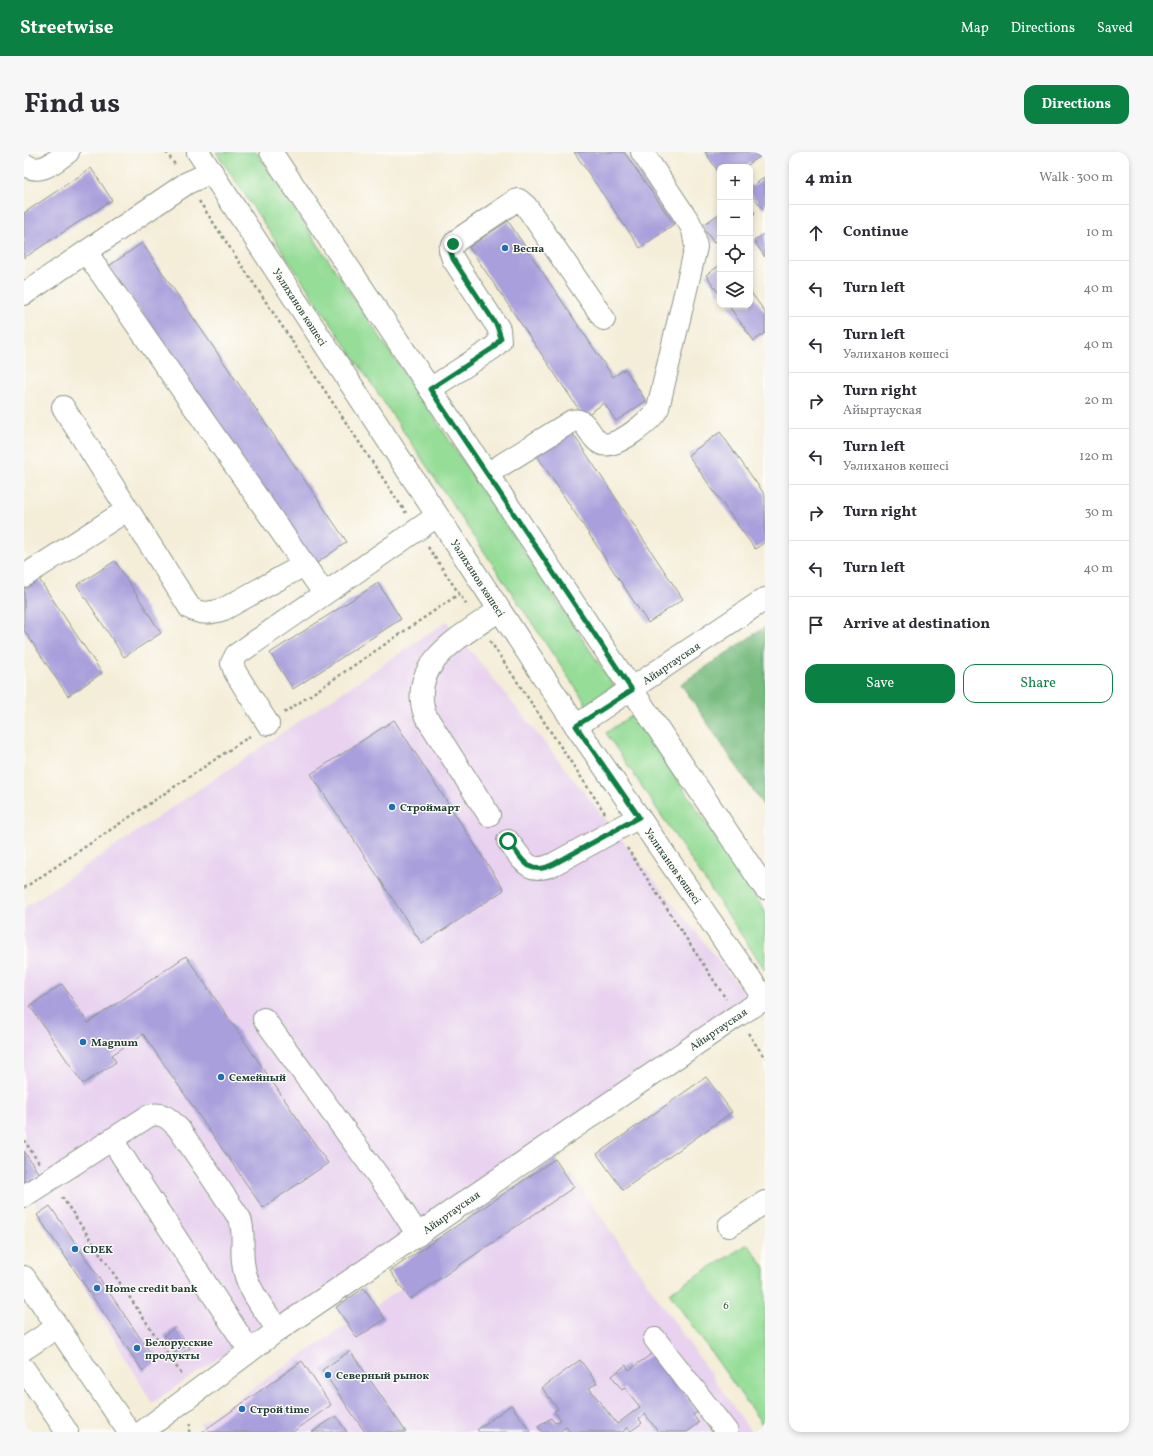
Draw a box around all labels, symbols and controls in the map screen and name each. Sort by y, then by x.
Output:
text: Streetwise [20,15,113,41]
text: Map [961,19,989,38]
text: Directions [1011,19,1075,38]
text: Saved [1097,19,1133,38]
text: Find us [24,85,120,124]
button: Directions [1024,85,1129,124]
map controls [717,164,753,308]
button: + [717,164,753,200]
text: 4 min [805,167,852,190]
text: Walk · 300 m [1039,169,1113,187]
button: − [717,200,753,236]
icon: ahead [805,222,827,244]
text: Continue [843,222,908,243]
text: 10 m [1086,224,1113,242]
route end [444,235,462,253]
button: locate [717,236,753,272]
place label: Весна [513,242,544,257]
marker: Весна [500,243,510,253]
street label: Уәлиханов көшесі [268,266,329,350]
button: layers [717,272,753,308]
icon: left [805,278,827,300]
text: Turn left [843,278,905,299]
text: 40 m [1084,280,1113,298]
text: Turn left [843,325,905,346]
icon: left [805,334,827,356]
text: 40 m [1084,336,1113,354]
text: Уәлиханов көшесі [843,346,949,364]
text: Turn right [843,381,917,402]
icon: right [805,390,827,412]
text: 20 m [1084,392,1113,410]
text: Айыртауская [843,402,922,420]
text: Turn left [843,437,905,458]
icon: left [805,446,827,468]
text: 120 m [1079,448,1113,466]
text: Уәлиханов көшесі [843,458,949,476]
icon: right [805,502,827,524]
text: Turn right [843,502,917,523]
text: 30 m [1085,504,1113,522]
street label: Уәлиханов көшесі [446,537,507,621]
icon: left [805,558,827,580]
text: Turn left [843,558,905,579]
text: 40 m [1084,560,1113,578]
icon: arrive [805,614,827,636]
text: Arrive at destination [843,614,990,635]
street label: Айыртауская [640,639,704,689]
button: Save [805,664,955,703]
button: Share [963,664,1113,703]
place label: Строймарт [400,801,460,816]
marker: Строймарт [387,802,397,812]
street label: Уәлиханов көшесі [640,826,704,908]
route start [499,832,517,850]
street label: Айыртауская [687,1005,751,1055]
place label: Magnum [91,1036,138,1051]
marker: Magnum [78,1037,88,1047]
place label: Семейный [229,1071,286,1086]
marker: Семейный [216,1072,226,1082]
street label: Айыртауская [420,1188,484,1239]
place label: CDEK [83,1243,113,1258]
marker: CDEK [70,1244,80,1254]
place label: Home credit bank [105,1282,198,1297]
marker: Home credit bank [92,1283,102,1293]
park label: 6 [723,1299,729,1314]
place label: Белорусские продукты [145,1336,213,1364]
marker: Белорусские продукты [132,1343,142,1353]
place label: Северный рынок [336,1369,430,1384]
marker: Северный рынок [323,1370,333,1380]
place label: Строй time [250,1403,310,1418]
marker: Строй time [237,1404,247,1414]

